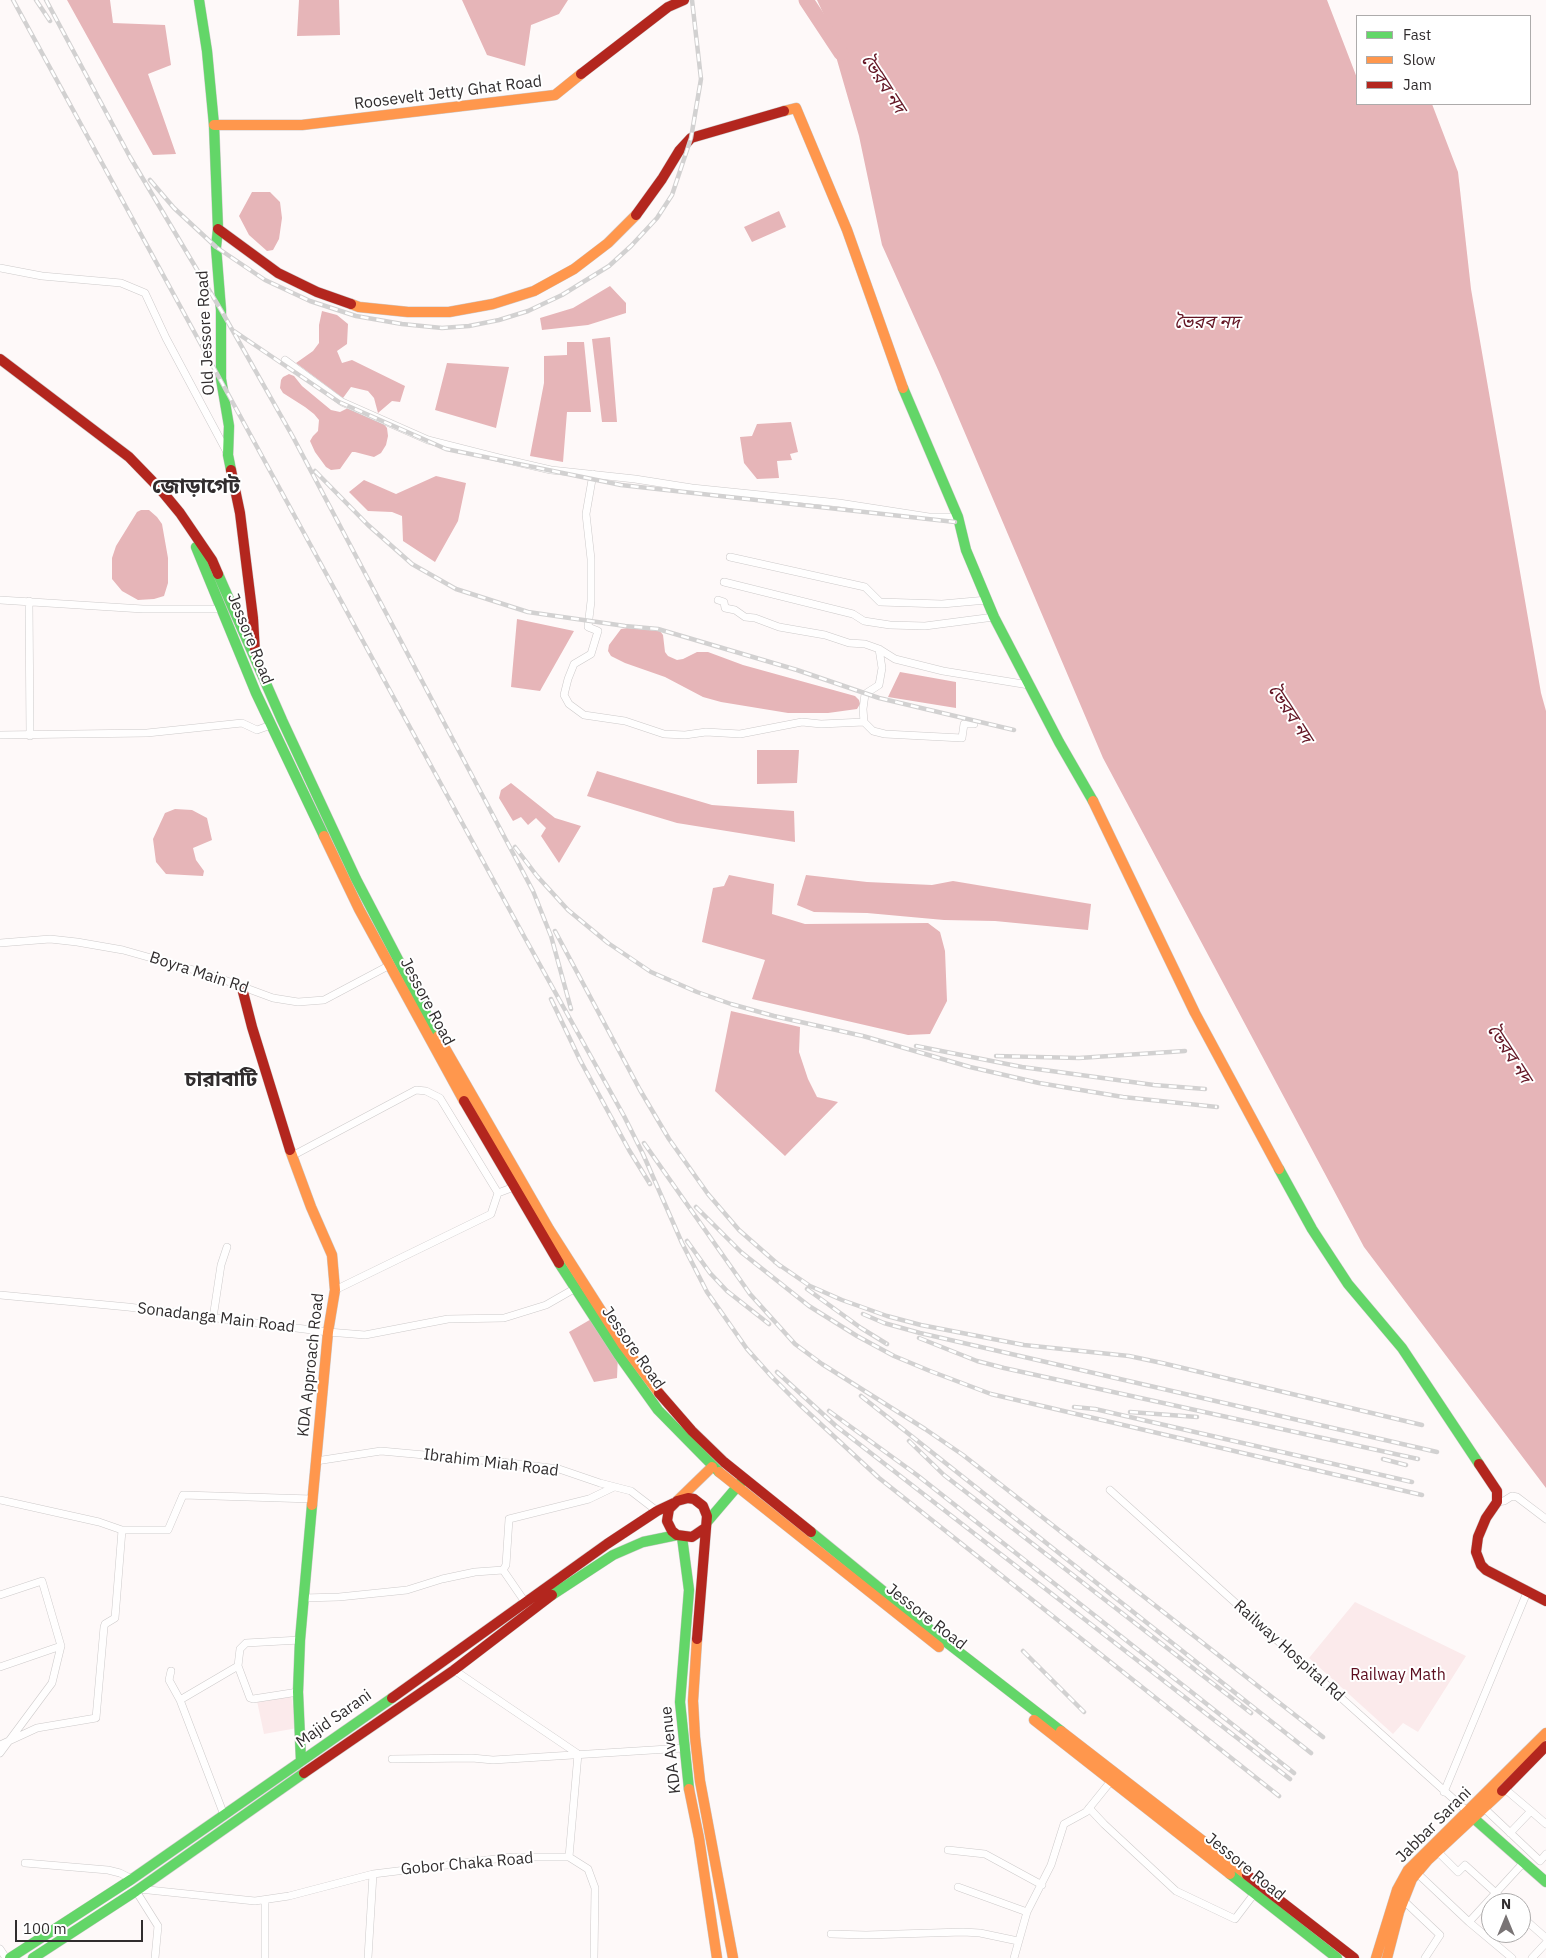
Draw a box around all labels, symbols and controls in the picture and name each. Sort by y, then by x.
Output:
legend [1356,15,1531,105]
text: Fast [1403,25,1431,44]
text: Slow [1403,50,1436,69]
water label: ভৈরব নদ [856,51,910,117]
street label: Roosevelt Jetty Ghat Road [353,72,543,114]
text: Jam [1403,75,1432,94]
street label: Old Jessore Road [193,270,219,396]
water label: ভৈরব নদ [1174,312,1240,334]
district label: জোড়াগেট [152,474,240,500]
street label: Jessore Road [223,591,277,687]
water label: ভৈরব নদ [1263,681,1317,747]
street label: Boyra Main Rd [147,948,251,998]
street label: Jessore Road [396,955,458,1049]
water label: ভৈরব নদ [1482,1021,1536,1087]
district label: চারাবাটি [185,1067,257,1093]
street label: KDA Approach Road [294,1292,328,1438]
street label: Sonadanga Main Road [136,1299,296,1337]
street label: Jessore Road [597,1303,669,1393]
street label: Ibrahim Miah Road [422,1445,560,1481]
street label: Jessore Road [882,1580,970,1654]
street label: Railway Hospital Rd [1230,1596,1348,1706]
park label: Railway Math [1350,1665,1446,1685]
street label: Majid Sarani [293,1686,375,1752]
street label: KDA Avenue [657,1705,685,1795]
street label: Jabbar Sarani [1392,1783,1476,1867]
street label: Jessore Road [1201,1829,1289,1905]
street label: Gobor Chaka Road [400,1849,534,1879]
north arrow [1481,1893,1531,1943]
text: N [1501,1895,1511,1913]
scale bar [18,1910,145,1942]
text: 100 m [23,1919,67,1938]

